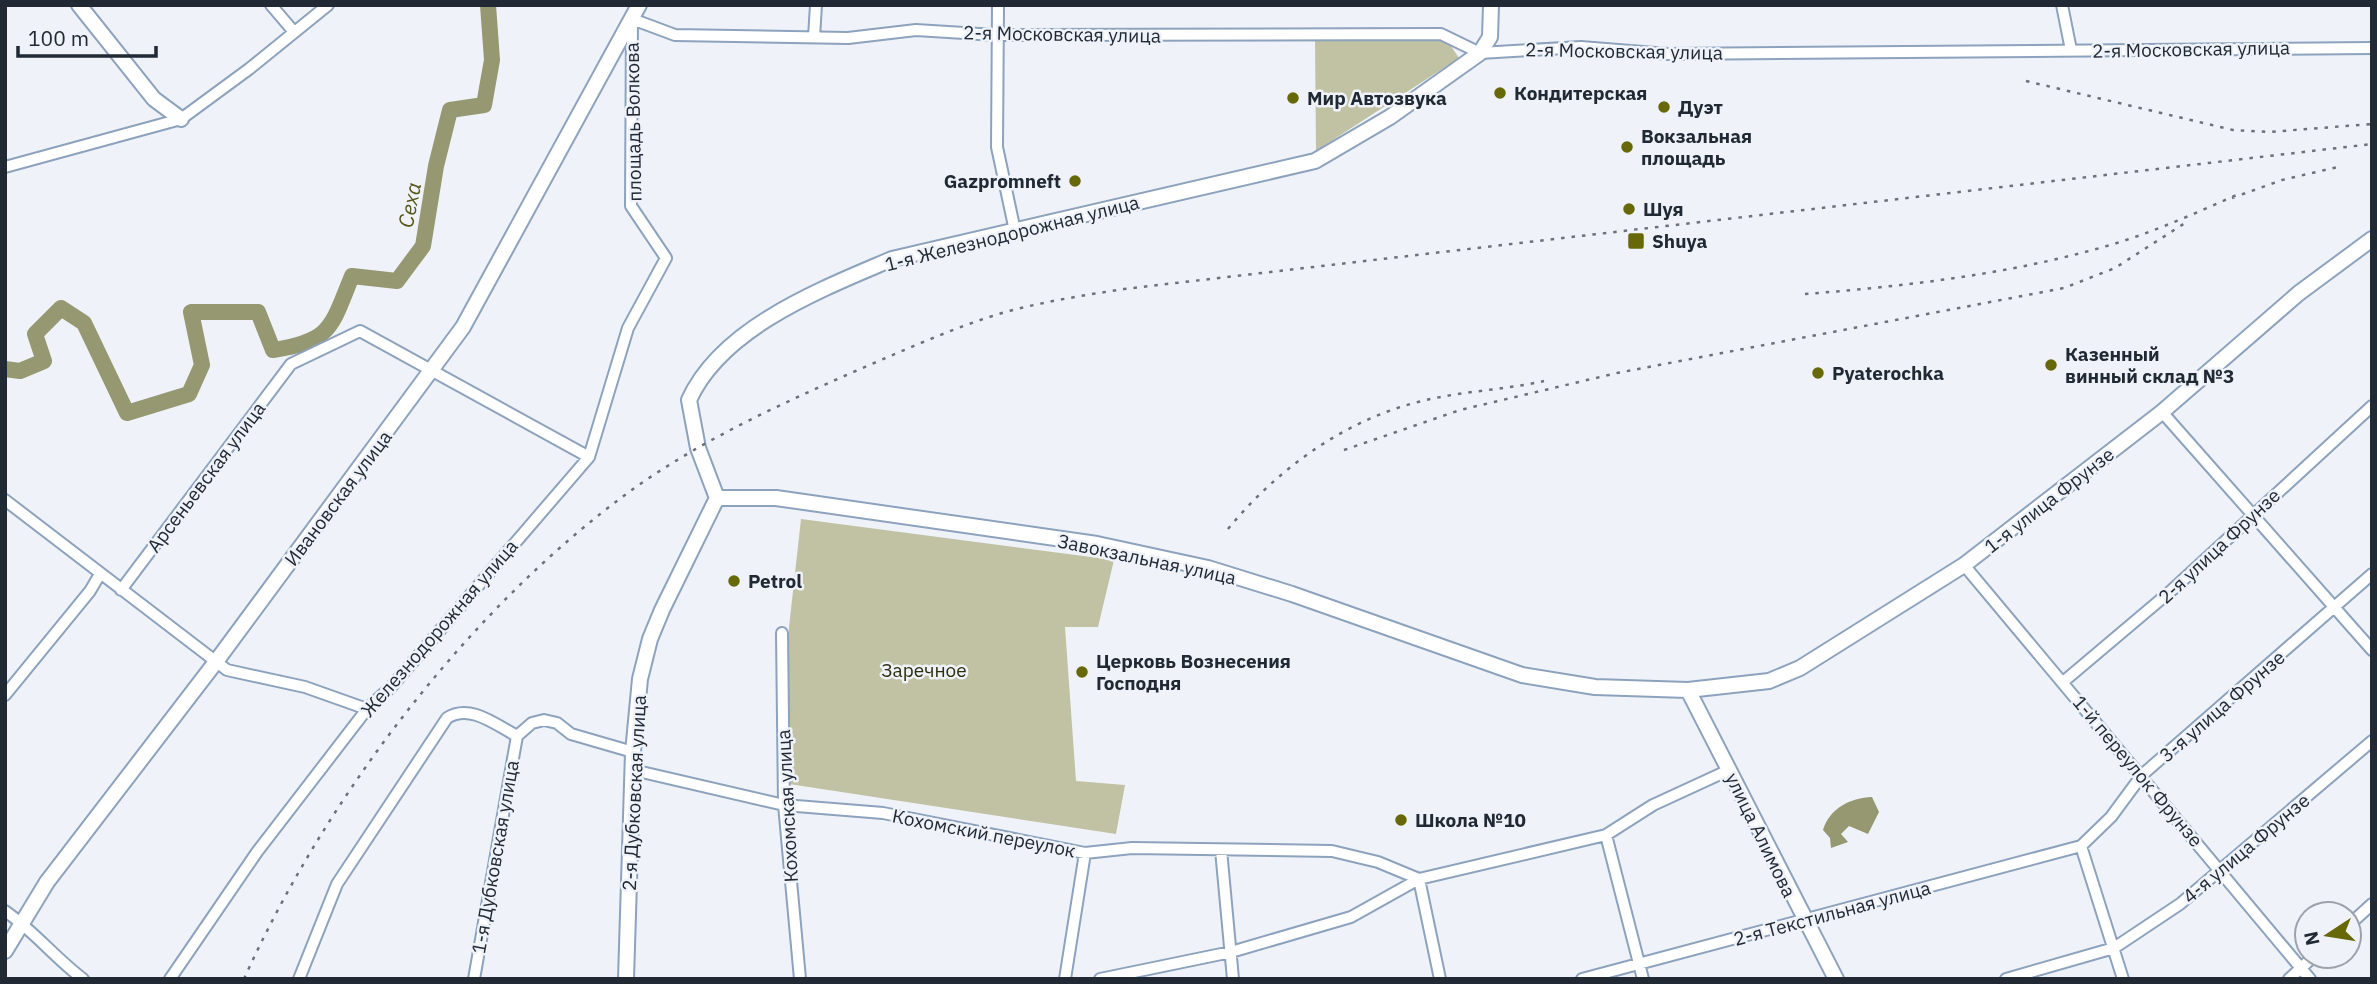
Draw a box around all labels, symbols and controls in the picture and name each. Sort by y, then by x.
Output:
scale bar [18,14,156,58]
street label: 2-я Московская улица [963,20,1161,48]
text: 100 m [28,24,89,52]
street label: 2-я Московская улица [2092,35,2290,63]
street label: 2-я Московская улица [1525,37,1723,65]
street label: площадь Волкова [620,42,646,202]
place label: Кондитерская [1514,81,1647,105]
marker: Кондитерская [1492,85,1508,101]
place label: Мир Автозвука [1307,86,1447,110]
marker: Мир Автозвука [1285,90,1301,106]
place label: Дуэт [1678,95,1723,119]
marker: Дуэт [1656,99,1672,115]
place label: Вокзальная площадь [1641,124,1752,170]
marker: Вокзальная площадь [1619,139,1635,155]
place label: Gazpromneft [944,169,1061,193]
marker: Gazpromneft [1067,173,1083,189]
water label: Сеха [391,180,427,230]
street label: 1-я Железнодорожная улица [882,190,1142,276]
place label: Шуя [1643,197,1684,221]
marker: Шуя [1621,201,1637,217]
place label: Shuya [1652,229,1707,253]
marker: Shuya [1626,231,1646,251]
place label: Казенный винный склад №3 [2065,342,2234,388]
marker: Казенный винный склад №3 [2043,357,2059,373]
place label: Pyaterochka [1832,361,1944,385]
marker: Pyaterochka [1810,365,1826,381]
street label: Арсеньевская улица [142,397,270,557]
street label: Ивановская улица [279,425,397,571]
street label: 1-я улица Фрунзе [1979,442,2119,558]
street label: 2-я улица Фрунзе [2153,483,2285,609]
street label: Завокзальная улица [1056,528,1238,590]
street label: Железнодорожная улица [355,534,523,722]
place label: Petrol [748,569,802,593]
marker: Petrol [726,573,742,589]
street label: 3-я улица Фрунзе [2154,645,2290,767]
place label: Церковь Вознесения Господня [1096,649,1291,695]
park label: Заречное [881,658,967,682]
marker: Церковь Вознесения Господня [1074,664,1090,680]
street label: 1-й переулок Фрунзе [2068,690,2208,852]
street label: 2-я Дубковская улица [617,694,651,892]
street label: Кохомская улица [771,729,803,883]
street label: 1-я Дубковская улица [466,758,524,956]
street label: улица Алимова [1720,769,1802,901]
street label: 4-я улица Фрунзе [2178,788,2314,908]
street label: Кохомский переулок [890,803,1078,863]
place label: Школа №10 [1415,808,1526,832]
marker: Школа №10 [1393,812,1409,828]
street label: 2-я Текстильная улица [1731,875,1933,951]
north arrow [2293,900,2363,970]
text: N [2298,929,2325,948]

